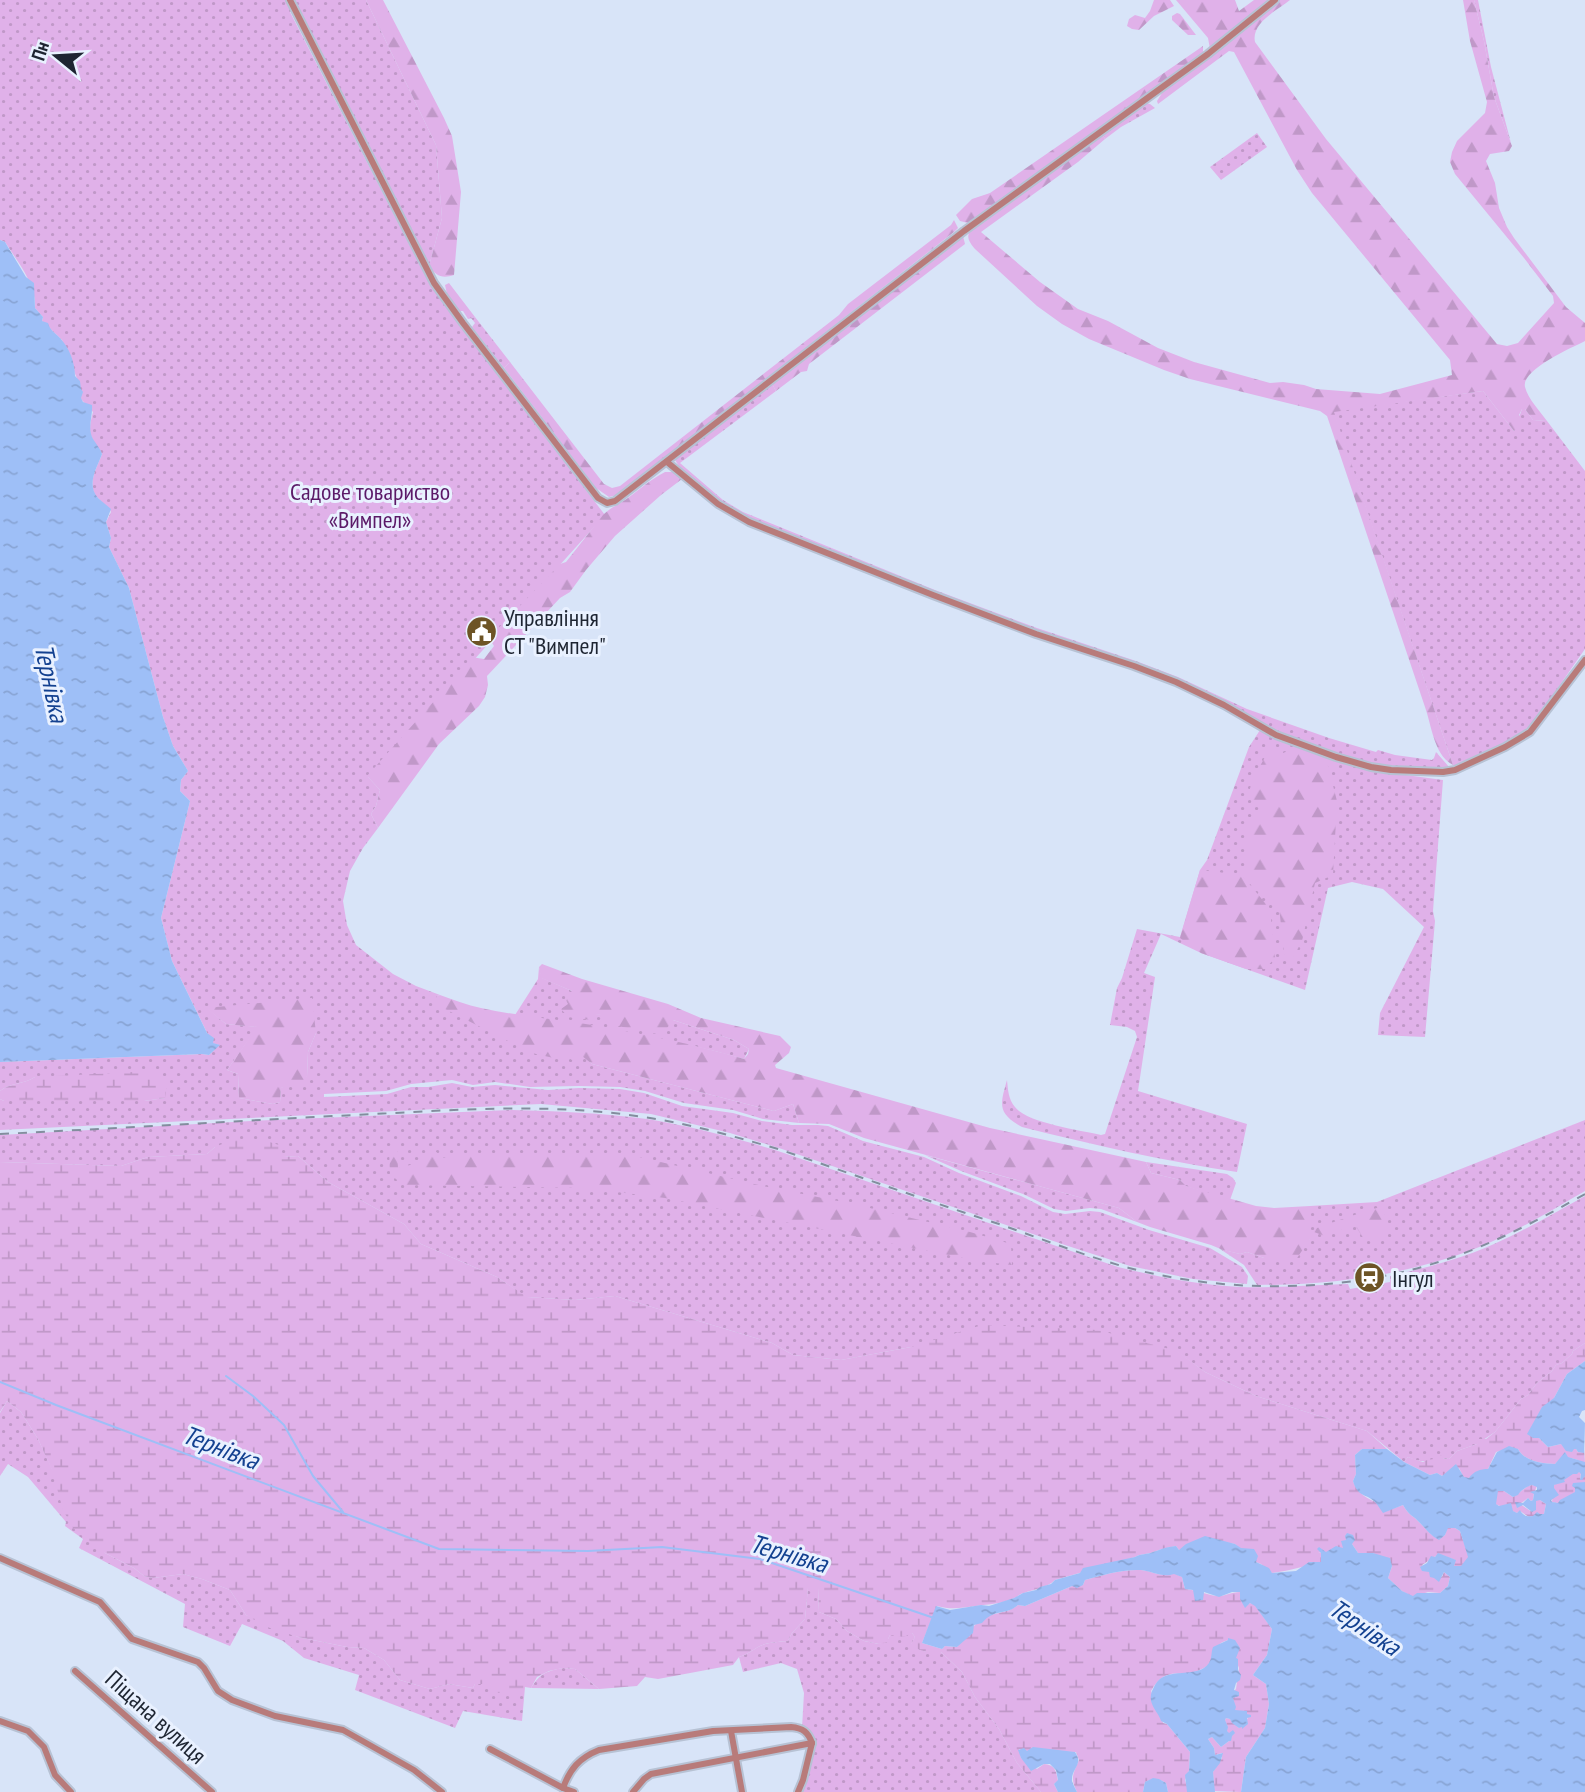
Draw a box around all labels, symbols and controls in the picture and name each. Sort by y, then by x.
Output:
north arrow [21,21,91,91]
text: Пн [26,38,54,63]
park label: Садове товариство «Вимпел» [290,476,450,535]
place label: Управління СТ "Вимпел" [504,602,606,661]
public building icon: Управління СТ "Вимпел" [464,614,498,648]
water label: Тернівка [28,641,77,727]
station icon: Інгул [1352,1261,1386,1295]
place label: Інгул [1392,1263,1434,1294]
water label: Тернівка [178,1417,265,1477]
water label: Тернівка [747,1526,833,1580]
water label: Тернівка [1323,1591,1408,1664]
street label: Піщана вулиця [99,1663,213,1771]

